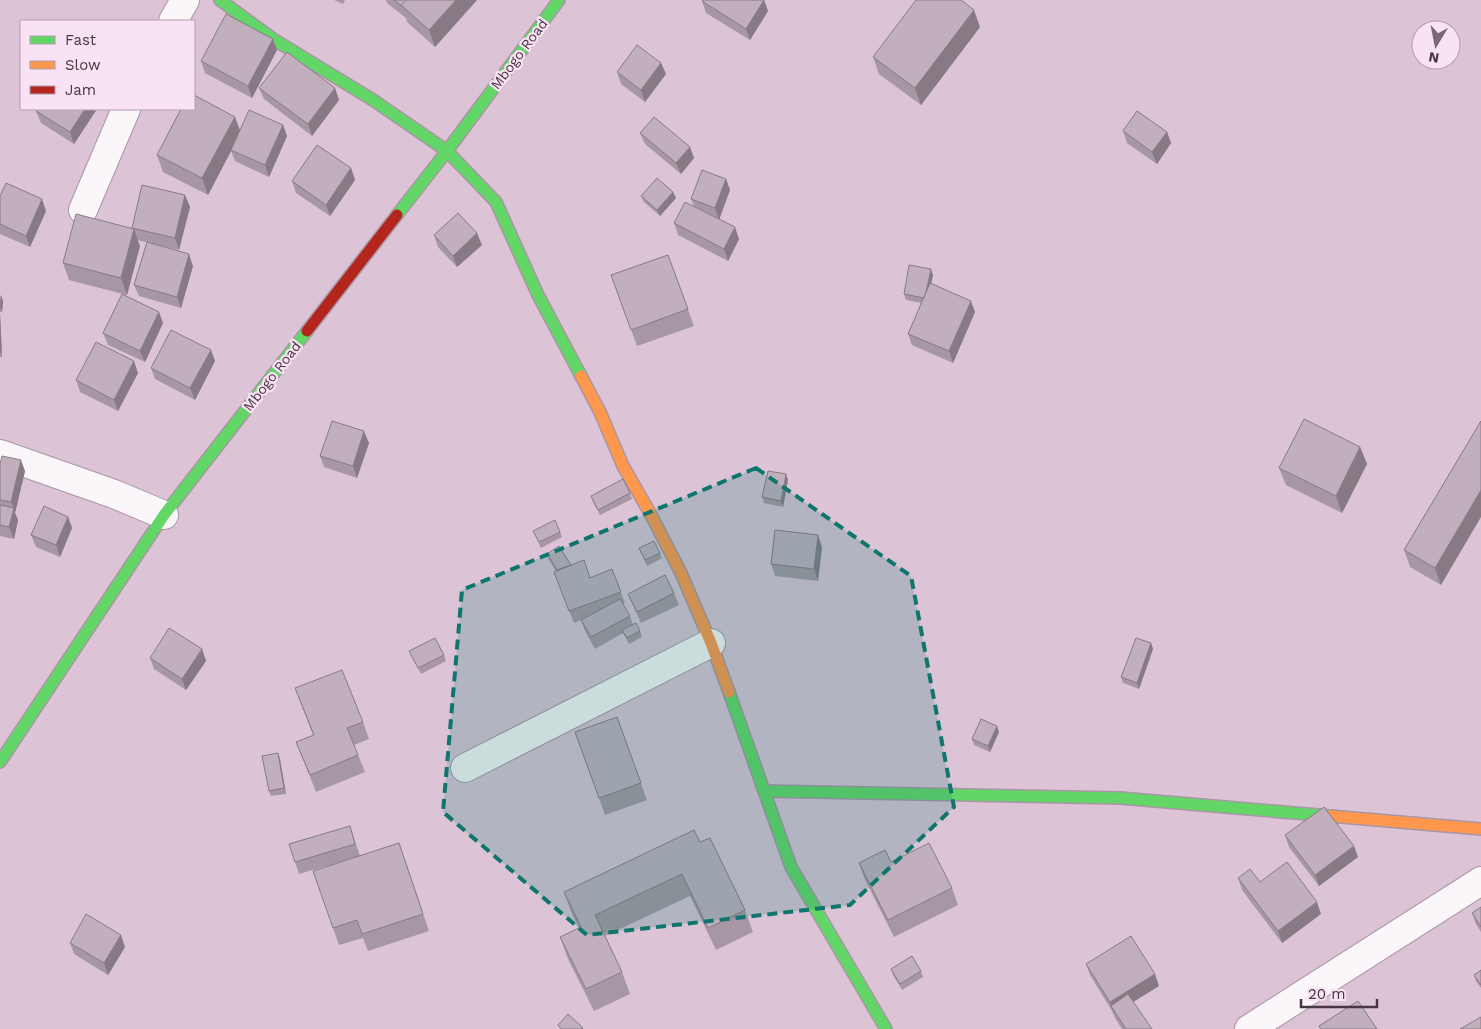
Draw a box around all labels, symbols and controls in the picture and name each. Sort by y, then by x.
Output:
street label: Mbogo Road [487,16,551,92]
legend [20,20,195,110]
north arrow [1411,20,1461,70]
text: Fast [65,31,97,49]
text: N [1427,49,1440,67]
text: Slow [65,56,101,74]
text: Jam [65,81,96,99]
street label: Mbogo Road [240,338,304,414]
scale bar [1301,976,1377,1008]
text: 20 m [1308,985,1346,1003]

